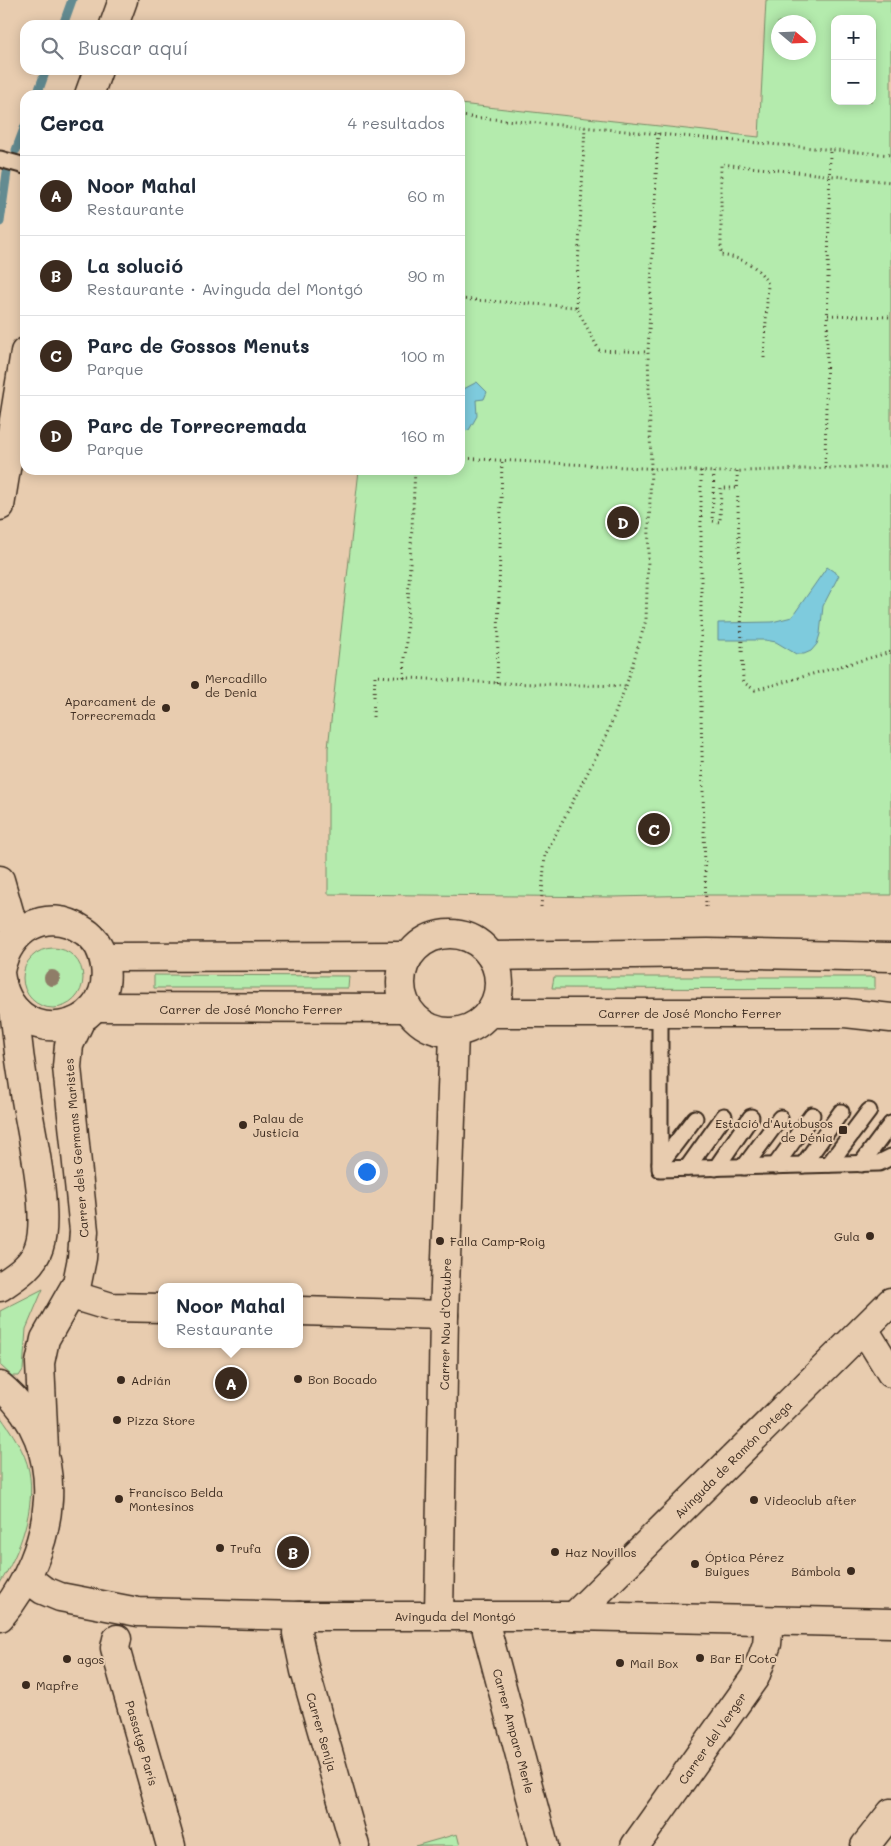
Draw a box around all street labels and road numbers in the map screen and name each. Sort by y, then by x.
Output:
street label: Carrer de José Moncho Ferrer [160,1001,342,1017]
street label: Carrer de José Moncho Ferrer [599,1005,781,1021]
street label: Carrer dels Germans Maristes [60,1058,92,1238]
street label: Carrer Nou d’Octubre [436,1258,454,1390]
street label: Avinguda de Ramón Ortega [671,1397,795,1521]
street label: Avinguda del Montgó [395,1608,515,1624]
street label: Carrer Amparo Merle [490,1667,538,1795]
street label: Carrer del Verger [674,1689,750,1787]
street label: Carrer Senija [303,1691,341,1773]
street label: Passatge París [122,1699,162,1788]

